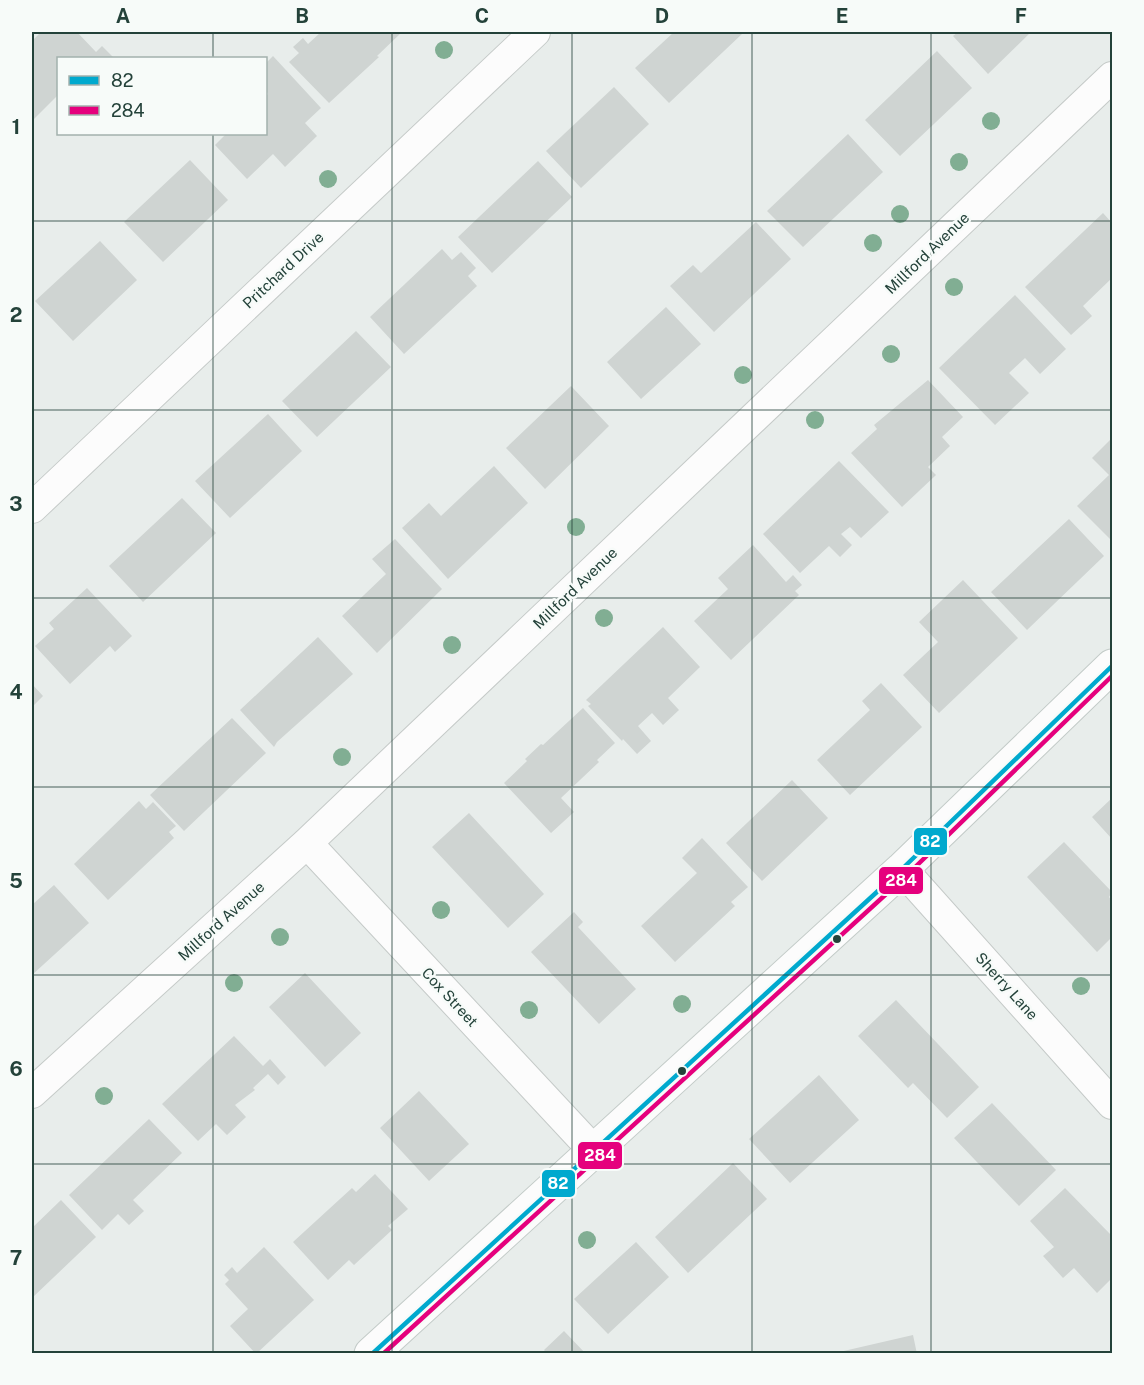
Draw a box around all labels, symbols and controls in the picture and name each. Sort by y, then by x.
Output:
text: A [116,4,130,28]
text: B [295,4,309,28]
text: C [475,4,489,28]
text: D [655,4,669,28]
text: E [836,4,848,28]
text: F [1015,4,1027,28]
legend [57,57,267,135]
text: 82 [111,70,133,91]
text: 284 [111,100,145,121]
text: 1 [12,115,20,139]
street label: Millford Avenue [882,209,972,297]
street label: Pritchard Drive [239,228,327,312]
text: 2 [10,303,22,327]
text: 3 [9,492,23,516]
street label: Millford Avenue [530,544,620,632]
text: 4 [9,680,23,704]
line badge: 82 [913,827,948,856]
text: 82 [920,832,940,851]
line badge: 284 [878,866,924,895]
text: 5 [9,869,23,893]
text: 284 [885,871,917,890]
street label: Millford Avenue [175,878,267,964]
unlabelled marker [831,933,843,945]
street label: Sherry Lane [972,949,1042,1023]
street label: Cox Street [418,964,482,1030]
text: 6 [9,1057,23,1081]
unlabelled marker [676,1065,688,1077]
line badge: 284 [577,1141,623,1170]
text: 284 [584,1146,616,1165]
line badge: 82 [541,1169,576,1198]
text: 82 [548,1174,568,1193]
text: 7 [10,1246,22,1270]

